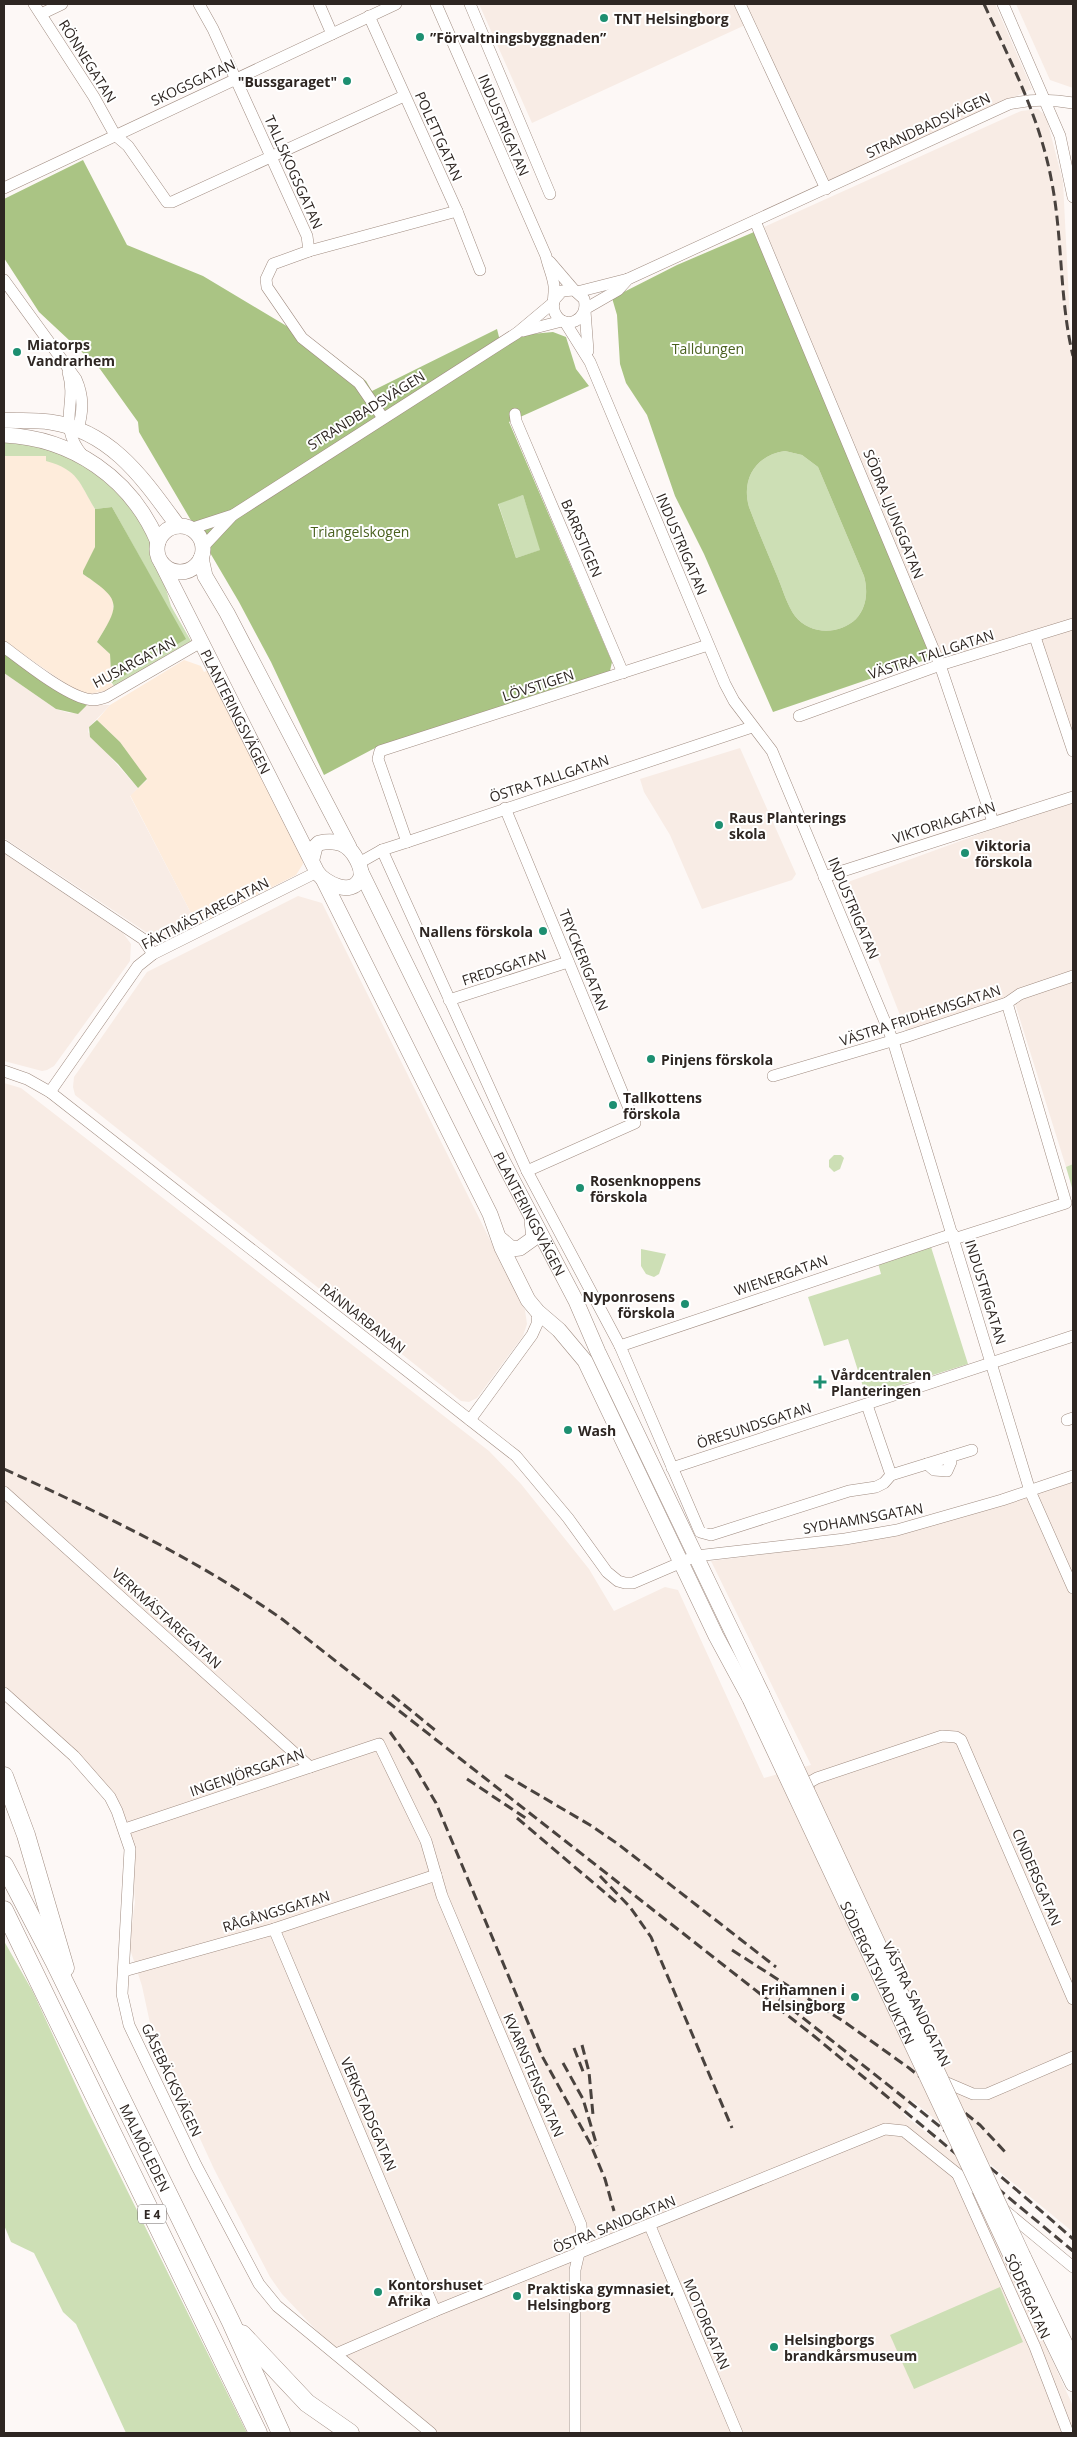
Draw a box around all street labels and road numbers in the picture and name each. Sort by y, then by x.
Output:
street label: RÖNNEGATAN [55,16,121,106]
street label: SKOGSGATAN [148,54,238,110]
street label: INDUSTRIGATAN [474,71,534,179]
street label: POLETTGATAN [411,88,467,184]
street label: STRANDBADSVÄGEN [863,88,993,162]
street label: TALLSKOGSGATAN [260,112,328,232]
street label: STRANDBADSVÄGEN [304,366,428,454]
street label: SÖDRA LJUNGGATAN [859,446,929,582]
street label: INDUSTRIGATAN [652,490,712,598]
street label: BARRSTIGEN [557,496,607,580]
street label: VÄSTRA TALLGATAN [866,625,996,683]
street label: HUSARGATAN [89,632,179,692]
street label: PLANTERINGSVÄGEN [197,646,276,777]
street label: LÖVSTIGEN [500,664,576,706]
street label: ÖSTRA TALLGATAN [487,750,611,806]
street label: VIKTORIAGATAN [890,796,998,848]
street label: INDUSTRIGATAN [824,854,884,962]
street label: FÄKTMÄSTAREGATAN [138,873,272,953]
street label: TRYCKERIGATAN [555,906,613,1014]
street label: FREDSGATAN [459,944,549,990]
street label: VÄSTRA FRIDHEMSGATAN [837,980,1003,1050]
street label: PLANTERINGSVÄGEN [490,1148,570,1279]
street label: INDUSTRIGATAN [961,1237,1011,1347]
street label: WIENERGATAN [732,1250,830,1300]
street label: RÄNNARBANAN [316,1279,410,1357]
street label: ÖRESUNDSGATAN [694,1397,814,1453]
street label: SYDHAMNSGATAN [801,1498,925,1538]
street label: VERKMÄSTAREGATAN [108,1564,226,1672]
street label: INGENJÖRSGATAN [187,1743,307,1801]
street label: CINDERSGATAN [1008,1826,1066,1928]
street label: RÅGÅNGSGATAN [220,1886,332,1936]
street label: SÖDERGATSVIADUKTEN [837,1898,920,2047]
street label: VÄSTRA SANDGATAN [878,1938,956,2070]
street label: KVARNSTENSGATAN [499,2010,569,2140]
street label: GÅSEBÄCKSVÄGEN [137,2020,207,2140]
street label: VERKSTADSGATAN [337,2054,401,2174]
street label: MALMÖLEDEN [116,2100,175,2195]
street label: ÖSTRA SANDGATAN [550,2191,678,2257]
road number: E 4 [138,2204,166,2224]
street label: SÖDERGATAN [1001,2250,1055,2342]
street label: MOTORGATAN [679,2276,735,2372]

